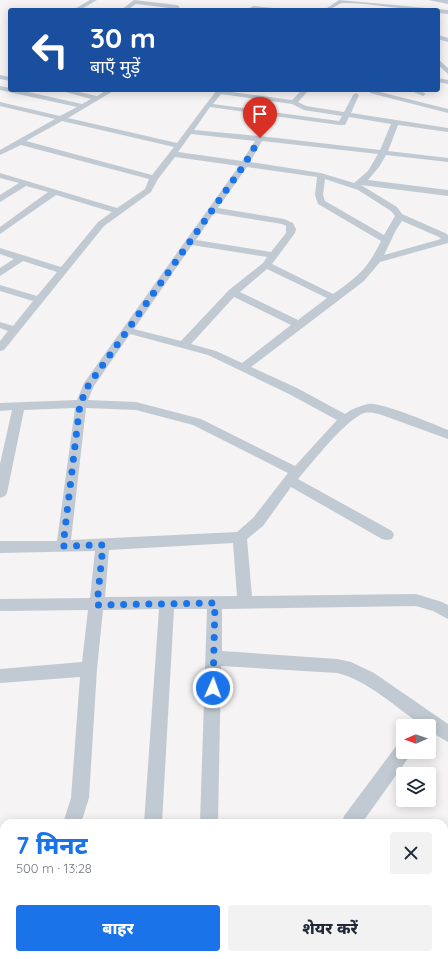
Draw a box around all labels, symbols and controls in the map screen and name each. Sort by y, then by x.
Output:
text: 30 m [90,20,156,55]
icon: left [24,24,76,76]
text: बाएँ मुड़ें [90,55,140,78]
pin [243,97,277,138]
icon: arrive [249,103,271,125]
position arrow [192,667,234,709]
north arrow [396,719,436,759]
map controls [396,719,436,807]
button: layers [396,767,436,807]
text: 7 मिनट [16,830,88,860]
button: close [390,832,432,874]
text: 500 m · 13:28 [16,860,92,876]
button: बाहर [16,905,220,951]
button: शेयर करें [228,905,432,951]

